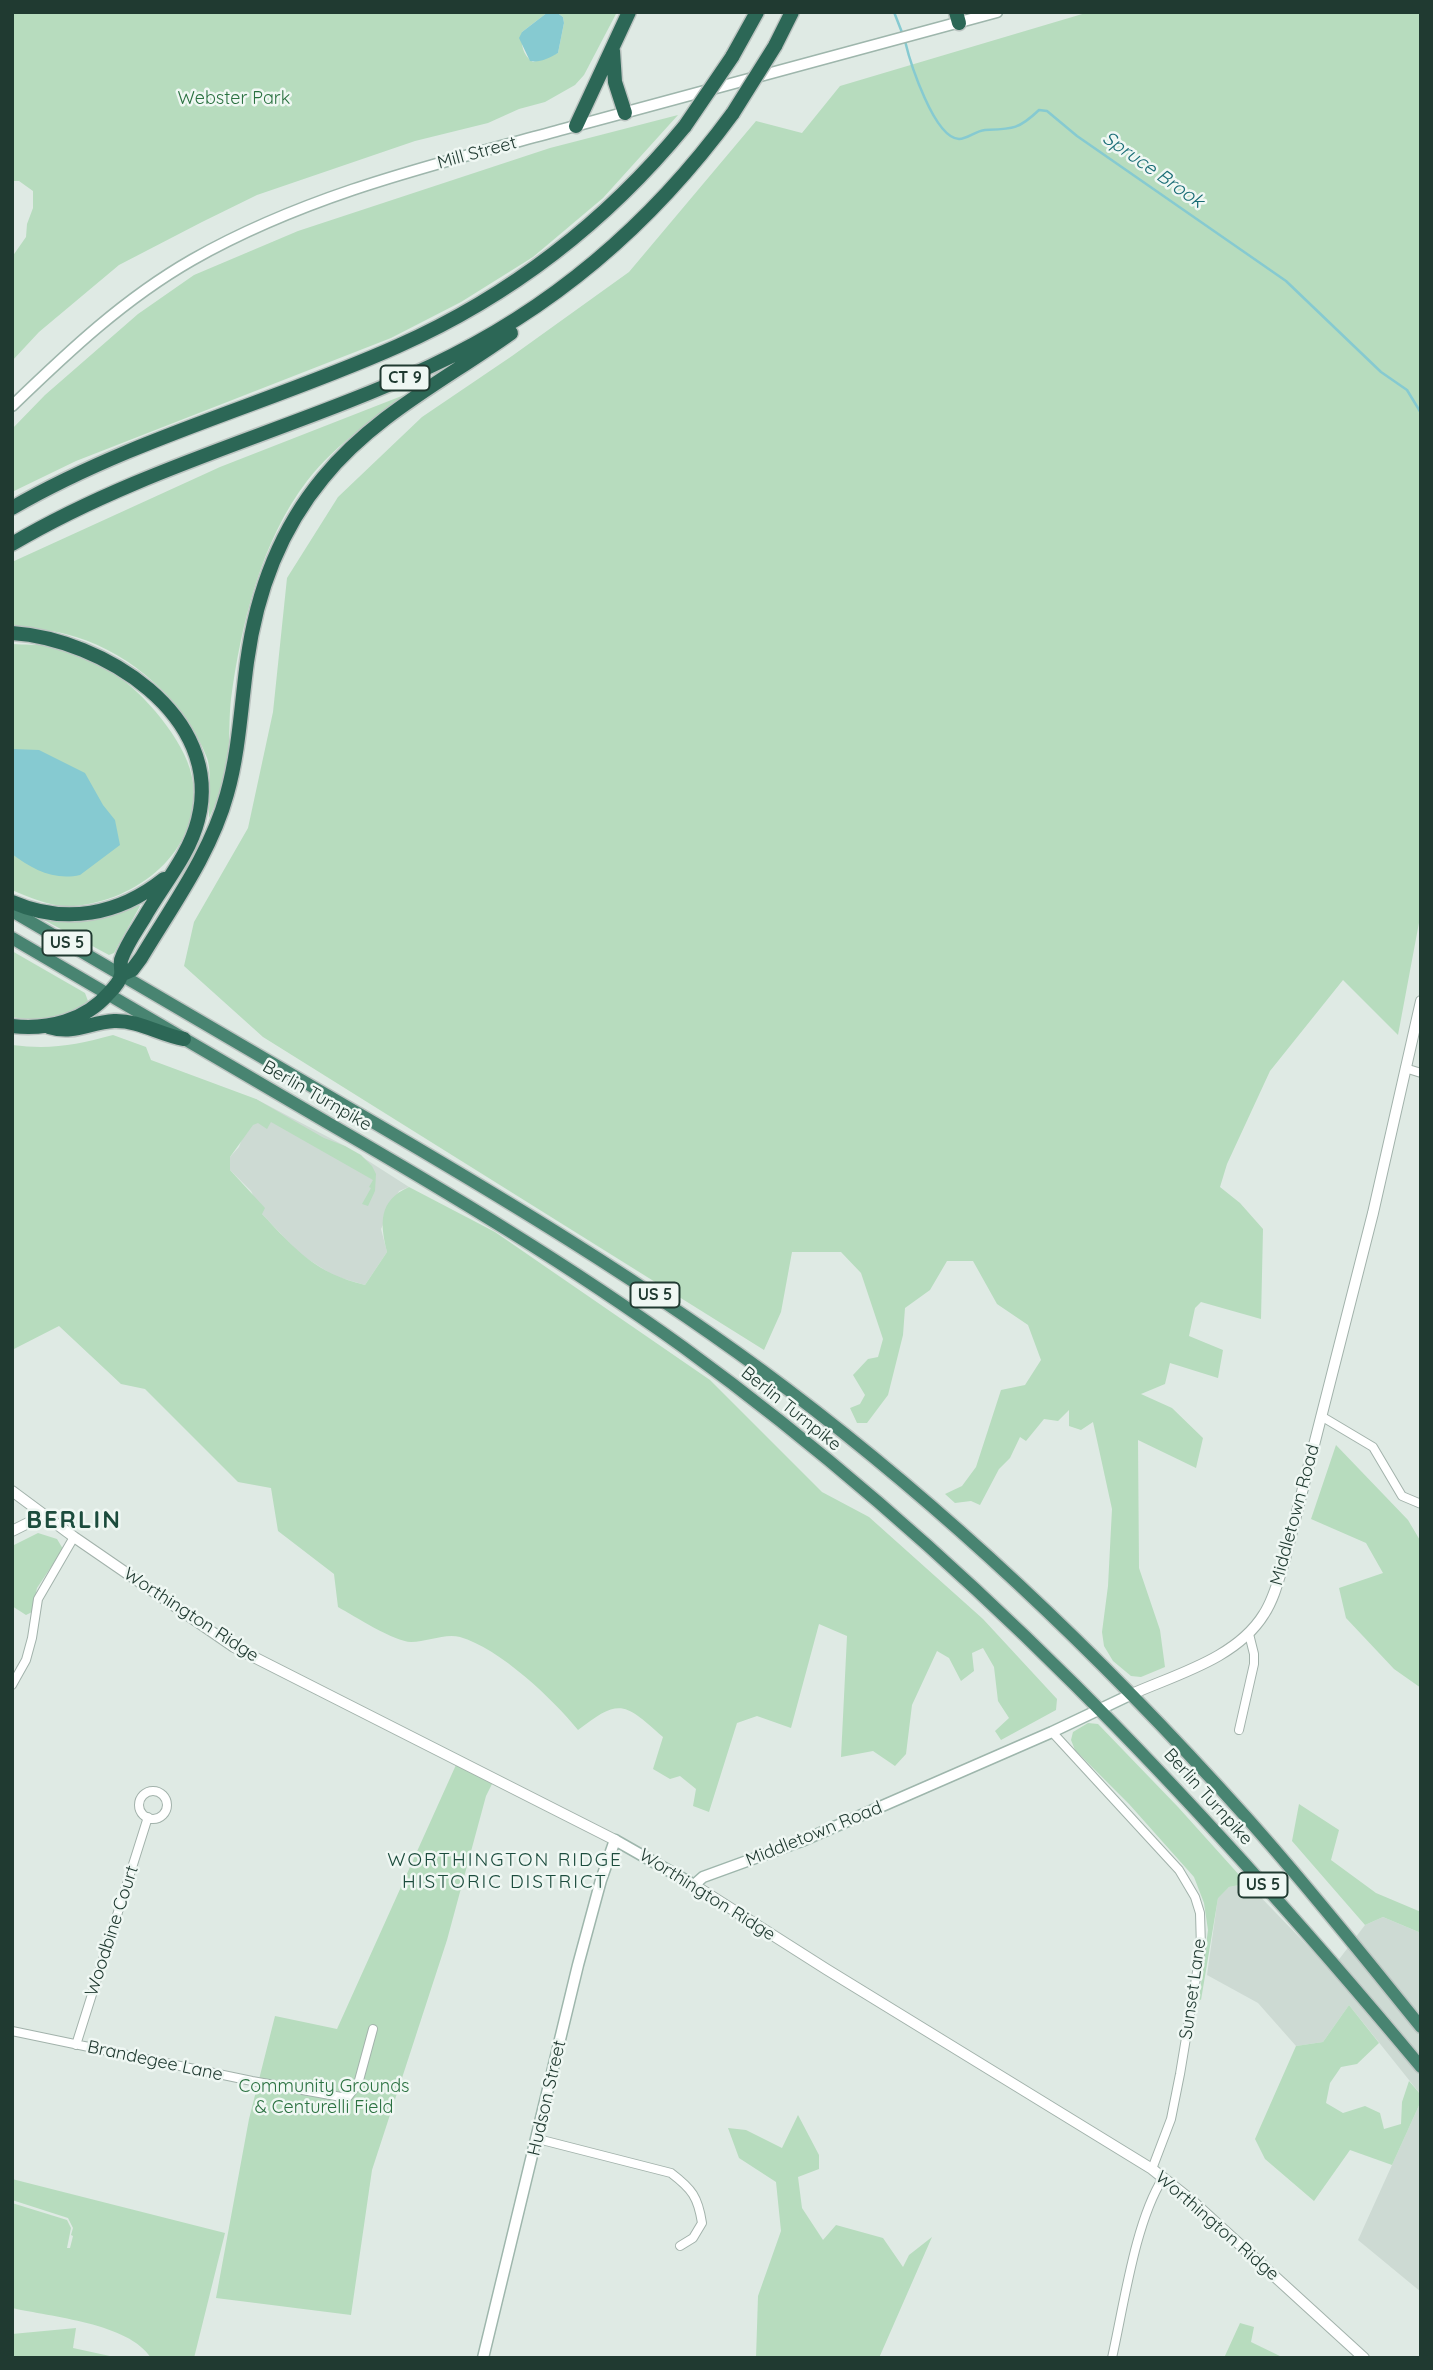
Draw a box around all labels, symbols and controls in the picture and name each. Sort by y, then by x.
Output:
park label: Webster Park [178,88,290,110]
water label: Spruce Brook [1098,127,1208,213]
street label: Mill Street [435,132,519,174]
road number: CT 9 [380,366,430,390]
road number: US 5 [42,931,92,956]
street label: Berlin Turnpike [259,1056,375,1136]
road number: US 5 [630,1282,680,1308]
street label: Berlin Turnpike [737,1362,845,1456]
street label: Middletown Road [1266,1442,1324,1588]
district label: BERLIN [27,1507,121,1535]
street label: Worthington Ridge [119,1563,263,1667]
street label: Berlin Turnpike [1159,1744,1257,1850]
street label: Middletown Road [743,1797,885,1871]
street label: Worthington Ridge [635,1844,779,1946]
district label: WORTHINGTON RIDGE HISTORIC DISTRICT [389,1849,621,1893]
street label: Woodbine Court [81,1863,143,1999]
road number: US 5 [1238,1872,1288,1898]
street label: Sunset Lane [1175,1937,1211,2041]
street label: Brandegee Lane [85,2036,225,2086]
street label: Hudson Street [523,2038,571,2158]
park label: Community Grounds & Centurelli Field [238,2076,410,2118]
street label: Worthington Ridge [1151,2166,1283,2286]

